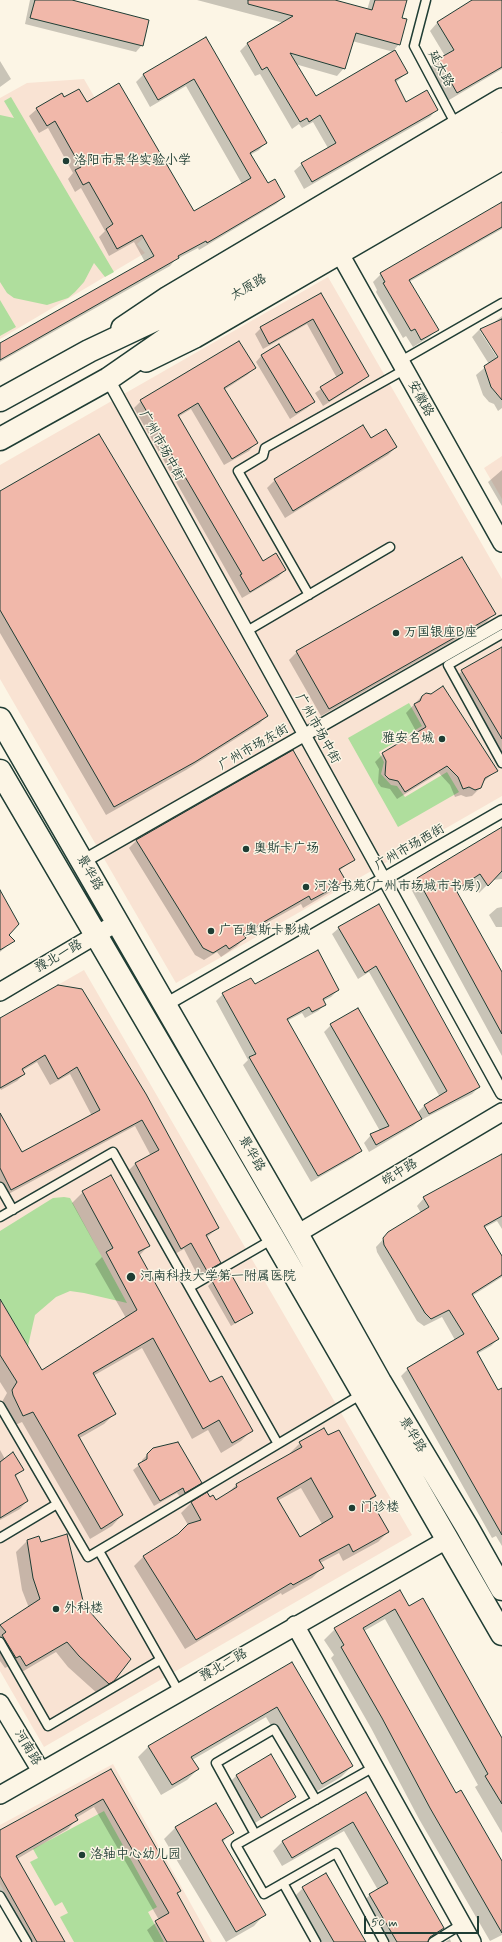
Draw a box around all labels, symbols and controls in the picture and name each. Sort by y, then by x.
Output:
street label: 延太路 [424,48,456,90]
place label: 洛阳市景华实验小学 [74,153,191,169]
marker: 洛阳市景华实验小学 [61,156,71,166]
street label: 太原路 [228,271,270,305]
street label: 安徽路 [404,378,436,420]
street label: 广州市场中街 [135,408,187,484]
place label: 万国银座B座 [404,625,477,641]
marker: 万国银座B座 [391,628,401,638]
street label: 广州市场中街 [291,691,343,767]
street label: 广州市场东街 [216,722,292,774]
place label: 雅安名城 [382,731,434,747]
marker: 雅安名城 [437,734,447,744]
street label: 广州市场西街 [372,822,448,874]
place label: 奥斯卡广场 [254,841,319,857]
marker: 奥斯卡广场 [241,844,251,854]
street label: 景华路 [72,852,106,894]
place label: 河洛书苑(广州市场城市书房) [314,879,480,895]
marker: 河洛书苑(广州市场城市书房) [301,882,311,892]
place label: 广百奥斯卡影城 [219,923,310,939]
marker: 广百奥斯卡影城 [206,926,216,936]
street label: 豫北一路 [33,937,85,977]
street label: 景华路 [234,1133,268,1175]
street label: 皖中路 [379,1156,421,1190]
place label: 河南科技大学第一附属医院 [140,1269,296,1285]
marker: 河南科技大学第一附属医院 [125,1271,137,1283]
street label: 景华路 [395,1414,429,1456]
place label: 门诊楼 [360,1500,399,1516]
marker: 门诊楼 [347,1503,357,1513]
place label: 外科楼 [64,1601,103,1617]
marker: 外科楼 [51,1604,61,1614]
street label: 豫北二路 [198,1646,250,1686]
street label: 河南路 [10,1727,44,1769]
place label: 洛轴中心幼儿园 [90,1847,181,1863]
marker: 洛轴中心幼儿园 [77,1850,87,1860]
scale bar [366,1908,481,1934]
text: 50 m [371,1915,398,1931]

